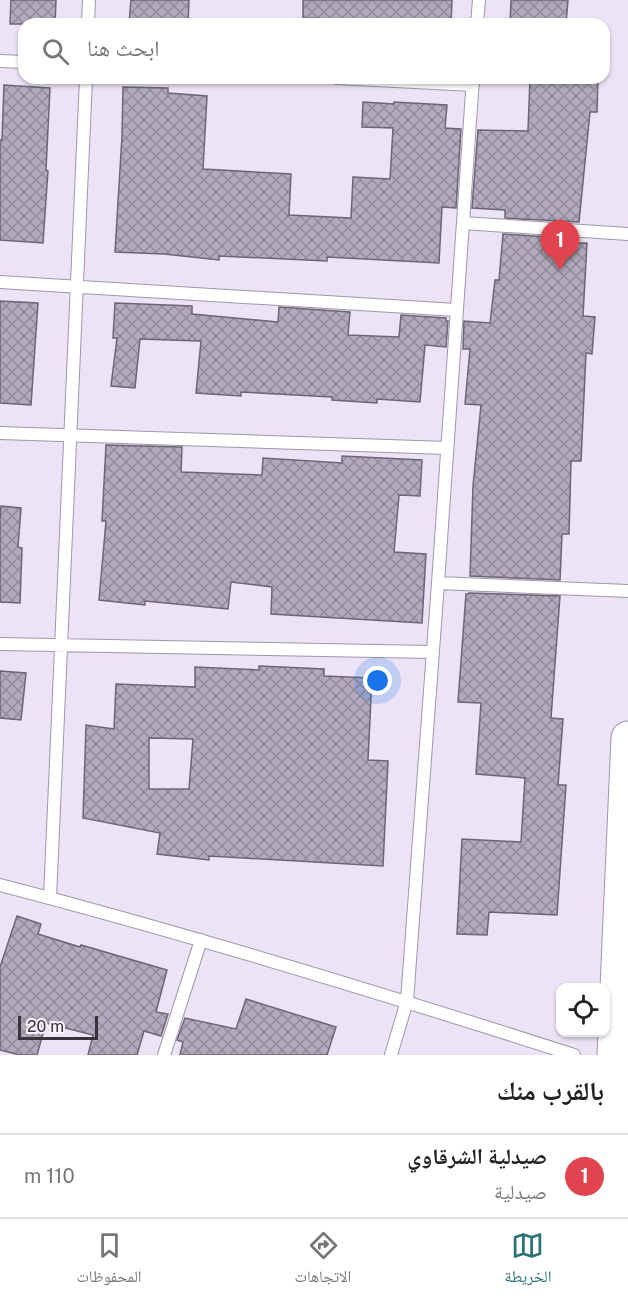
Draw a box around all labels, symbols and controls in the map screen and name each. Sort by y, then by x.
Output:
search box [18,18,610,84]
icon: search [39,35,72,68]
text: ابحث هنا [87,35,159,61]
pin: 1 [540,220,580,270]
your location [363,666,392,695]
map controls [556,983,610,1037]
button: locate [556,983,610,1037]
scale bar [18,1013,98,1040]
text: 20 m [27,1017,64,1036]
text: بالقرب منك [497,1075,604,1106]
text: صيدلية الشرقاوي [407,1143,547,1169]
text: 110 m [24,1164,75,1188]
text: 1 [580,1164,589,1188]
text: صيدلية [494,1180,547,1204]
tab: المحفوظات [77,1229,142,1292]
tab: الاتجاهات [295,1229,351,1292]
tab: الخريطة [504,1229,552,1292]

